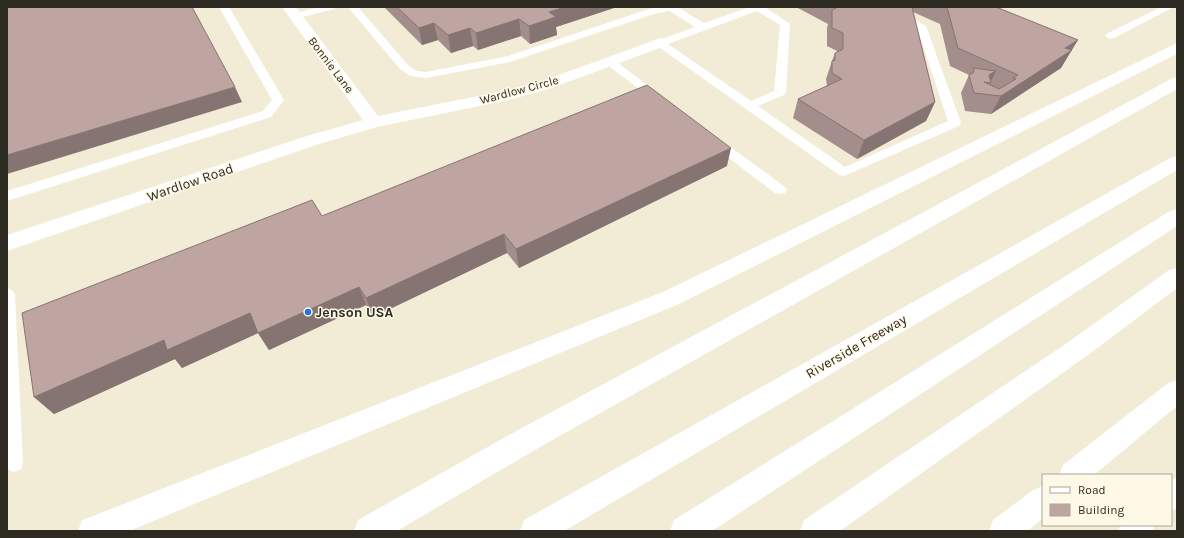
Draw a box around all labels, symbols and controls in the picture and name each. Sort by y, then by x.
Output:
street label: Bonnie Lane [305,34,357,96]
street label: Wardlow Circle [478,73,560,107]
street label: Wardlow Road [145,160,236,205]
place label: Jenson USA [316,304,394,321]
marker: Jenson USA [303,307,313,317]
street label: Riverside Freeway [803,310,910,382]
legend [1042,474,1172,526]
text: Road [1078,483,1106,497]
text: Building [1078,503,1125,517]

